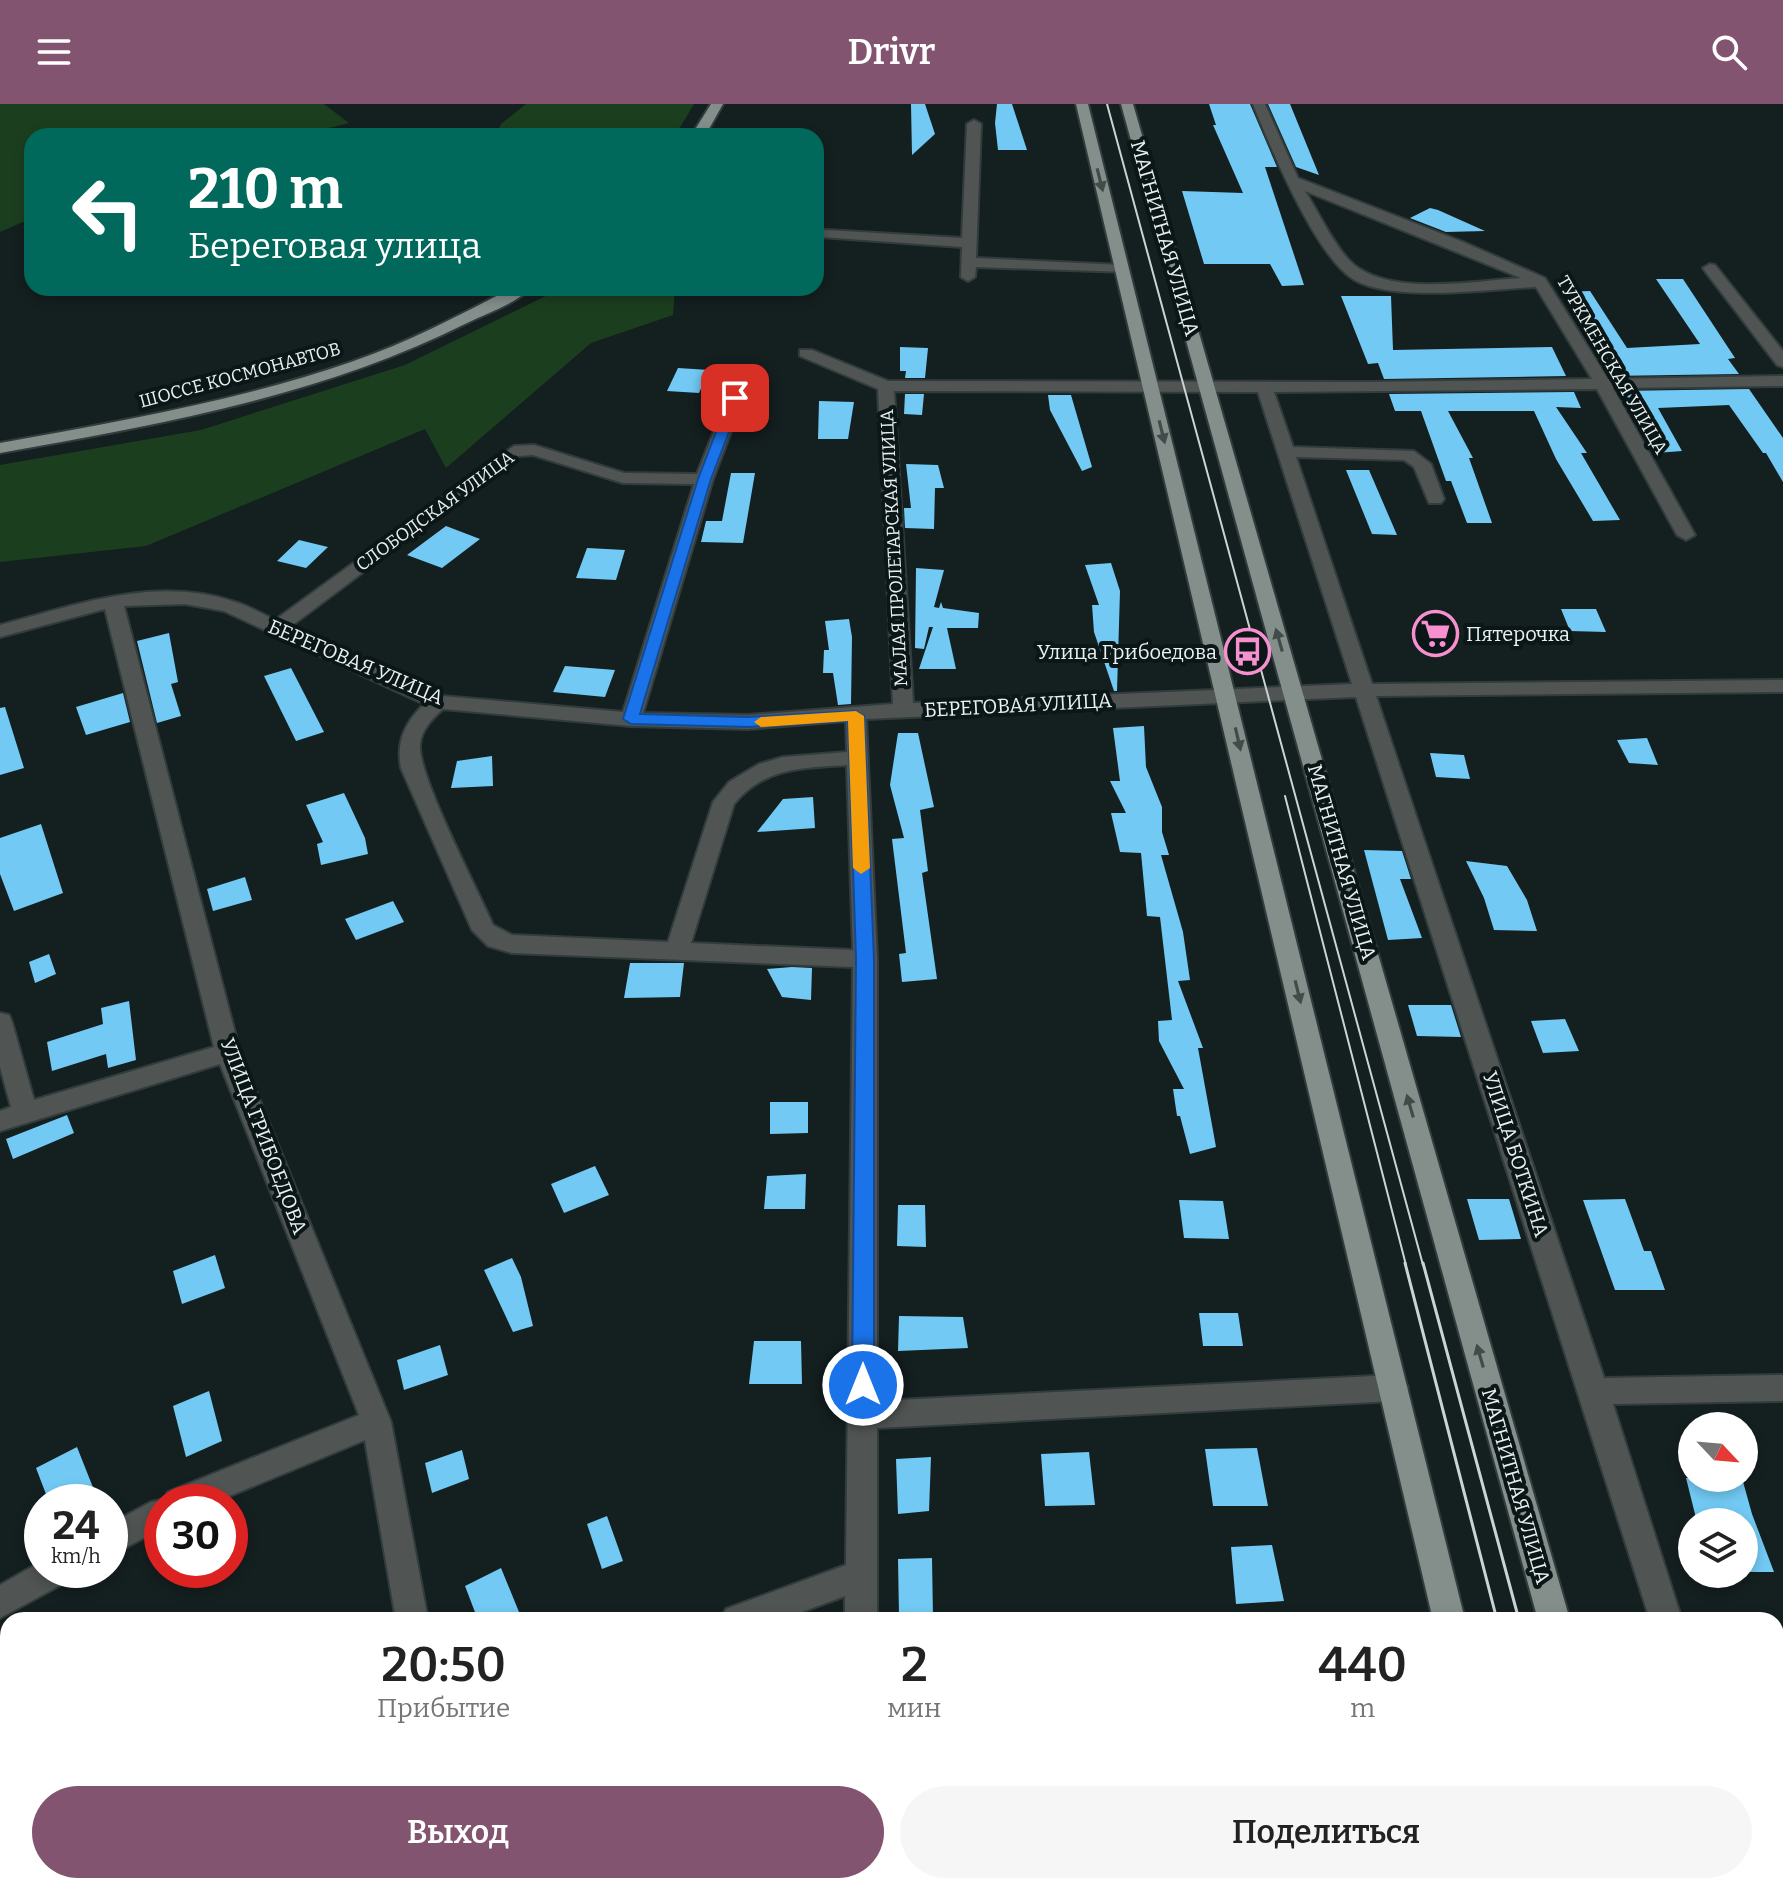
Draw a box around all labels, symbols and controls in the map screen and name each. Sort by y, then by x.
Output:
icon: menu [32,30,76,74]
text: Drivr [848,30,935,74]
icon: search [1707,30,1751,74]
street label: МАГНИТНАЯ УЛИЦА [1126,137,1205,339]
text: 210 m [188,156,343,223]
icon: left [56,160,160,264]
one-way arrow [1095,167,1107,192]
text: Береговая улица [188,224,481,268]
street label: ТУРКМЕНСКАЯ УЛИЦА [1552,272,1672,458]
street label: ШОССЕ КОСМОНАВТОВ [137,338,343,412]
pin [701,364,769,432]
icon: arrive [713,376,757,420]
street label: МАЛАЯ ПРОЛЕТАРСКАЯ УЛИЦА [876,409,912,687]
one-way arrow [1157,420,1169,445]
street label: СЛОБОДСКАЯ УЛИЦА [352,446,518,576]
supermarket icon: Пятерочка [1411,610,1459,658]
street label: БЕРЕГОВАЯ УЛИЦА [265,614,448,710]
place label: Пятерочка [1466,622,1570,646]
one-way arrow [1272,627,1285,651]
bus stop icon: Улица Грибоедова [1224,628,1272,676]
place label: Улица Грибоедова [1037,640,1217,664]
street label: БЕРЕГОВАЯ УЛИЦА [924,688,1113,722]
one-way arrow [1232,727,1244,752]
street label: МАГНИТНАЯ УЛИЦА [1303,761,1382,963]
one-way arrow [1293,979,1305,1004]
street label: УЛИЦА ГРИБОЕДОВА [216,1035,313,1238]
street label: УЛИЦА БОТКИНА [1478,1068,1554,1241]
one-way arrow [1403,1093,1416,1117]
position arrow [821,1343,905,1427]
one-way arrow [1473,1344,1486,1368]
street label: МАГНИТНАЯ УЛИЦА [1477,1385,1556,1587]
north arrow [1678,1412,1758,1492]
map controls [1678,1412,1758,1588]
speed limit sign: 30 [144,1484,248,1588]
text: 24 [53,1502,99,1550]
button: layers [1678,1508,1758,1588]
text: km/h [51,1544,101,1568]
text: 20:50 [381,1636,506,1694]
text: 2 [901,1636,928,1694]
text: 440 [1318,1636,1407,1694]
text: Прибытие [377,1693,510,1724]
text: мин [887,1693,941,1724]
text: m [1350,1693,1375,1724]
button: Выход [32,1786,884,1878]
button: Поделиться [900,1786,1752,1878]

